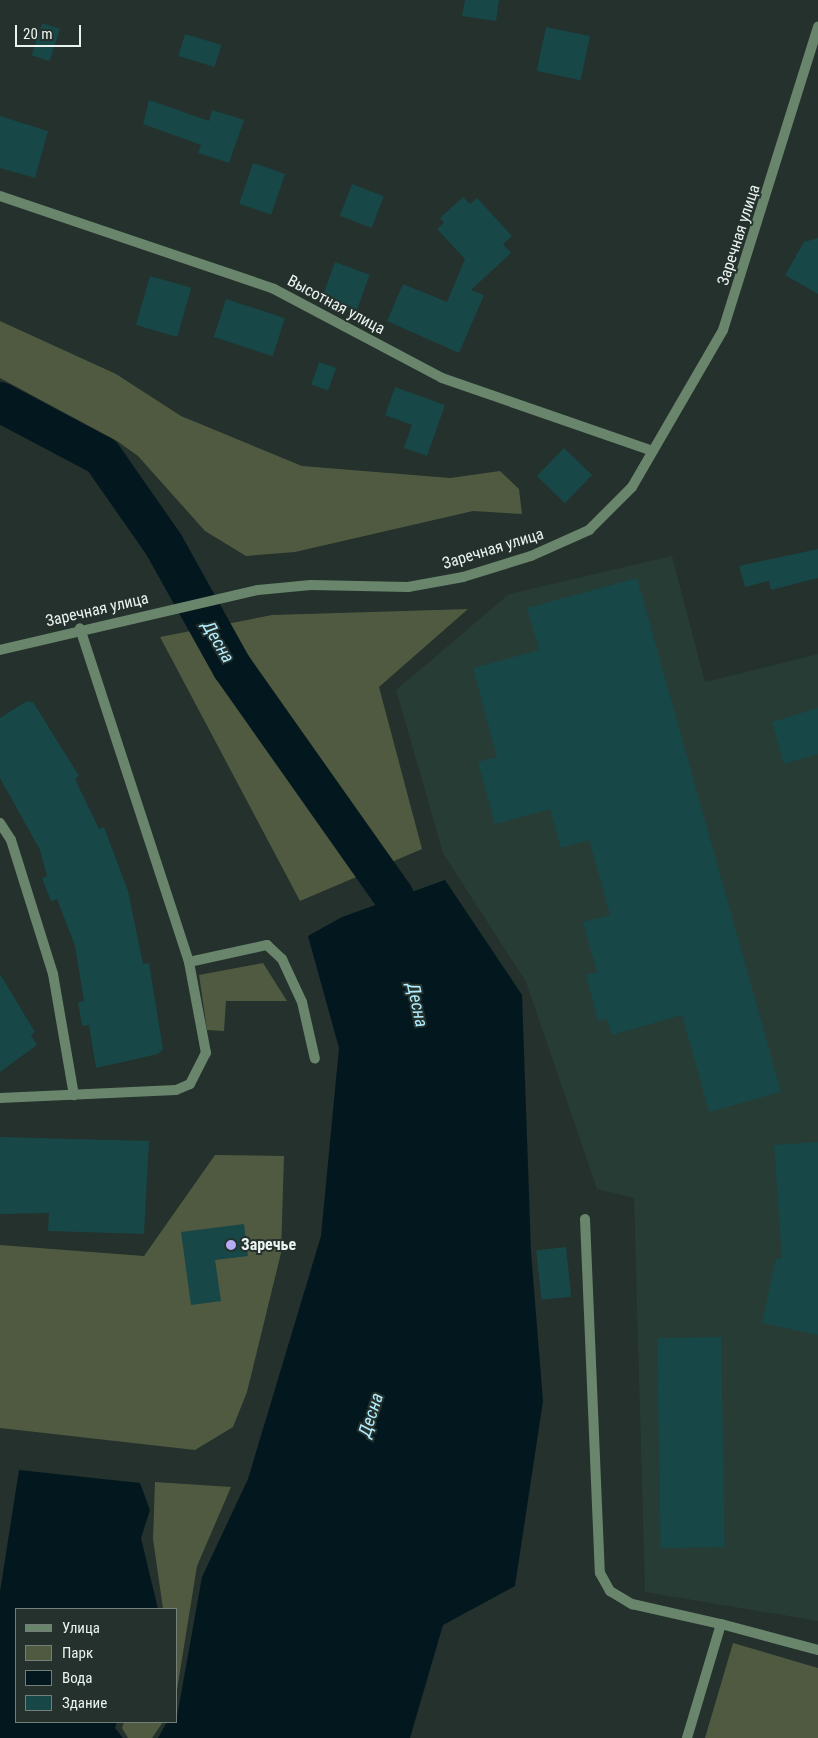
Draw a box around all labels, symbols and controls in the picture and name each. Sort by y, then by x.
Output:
scale bar [18,15,84,47]
text: 20 m [23,25,53,43]
street label: Заречная улица [714,182,764,288]
street label: Высотная улица [284,271,388,339]
street label: Заречная улица [440,524,546,574]
street label: Заречная улица [44,589,150,631]
water label: Десна [197,617,239,667]
water label: Десна [402,981,432,1029]
place label: Заречье [241,1235,296,1255]
marker: Заречье [225,1239,237,1251]
water label: Десна [354,1390,388,1440]
legend [15,1608,178,1723]
text: Улица [62,1619,100,1637]
text: Парк [62,1644,93,1662]
text: Вода [62,1669,92,1687]
text: Здание [62,1694,107,1712]

